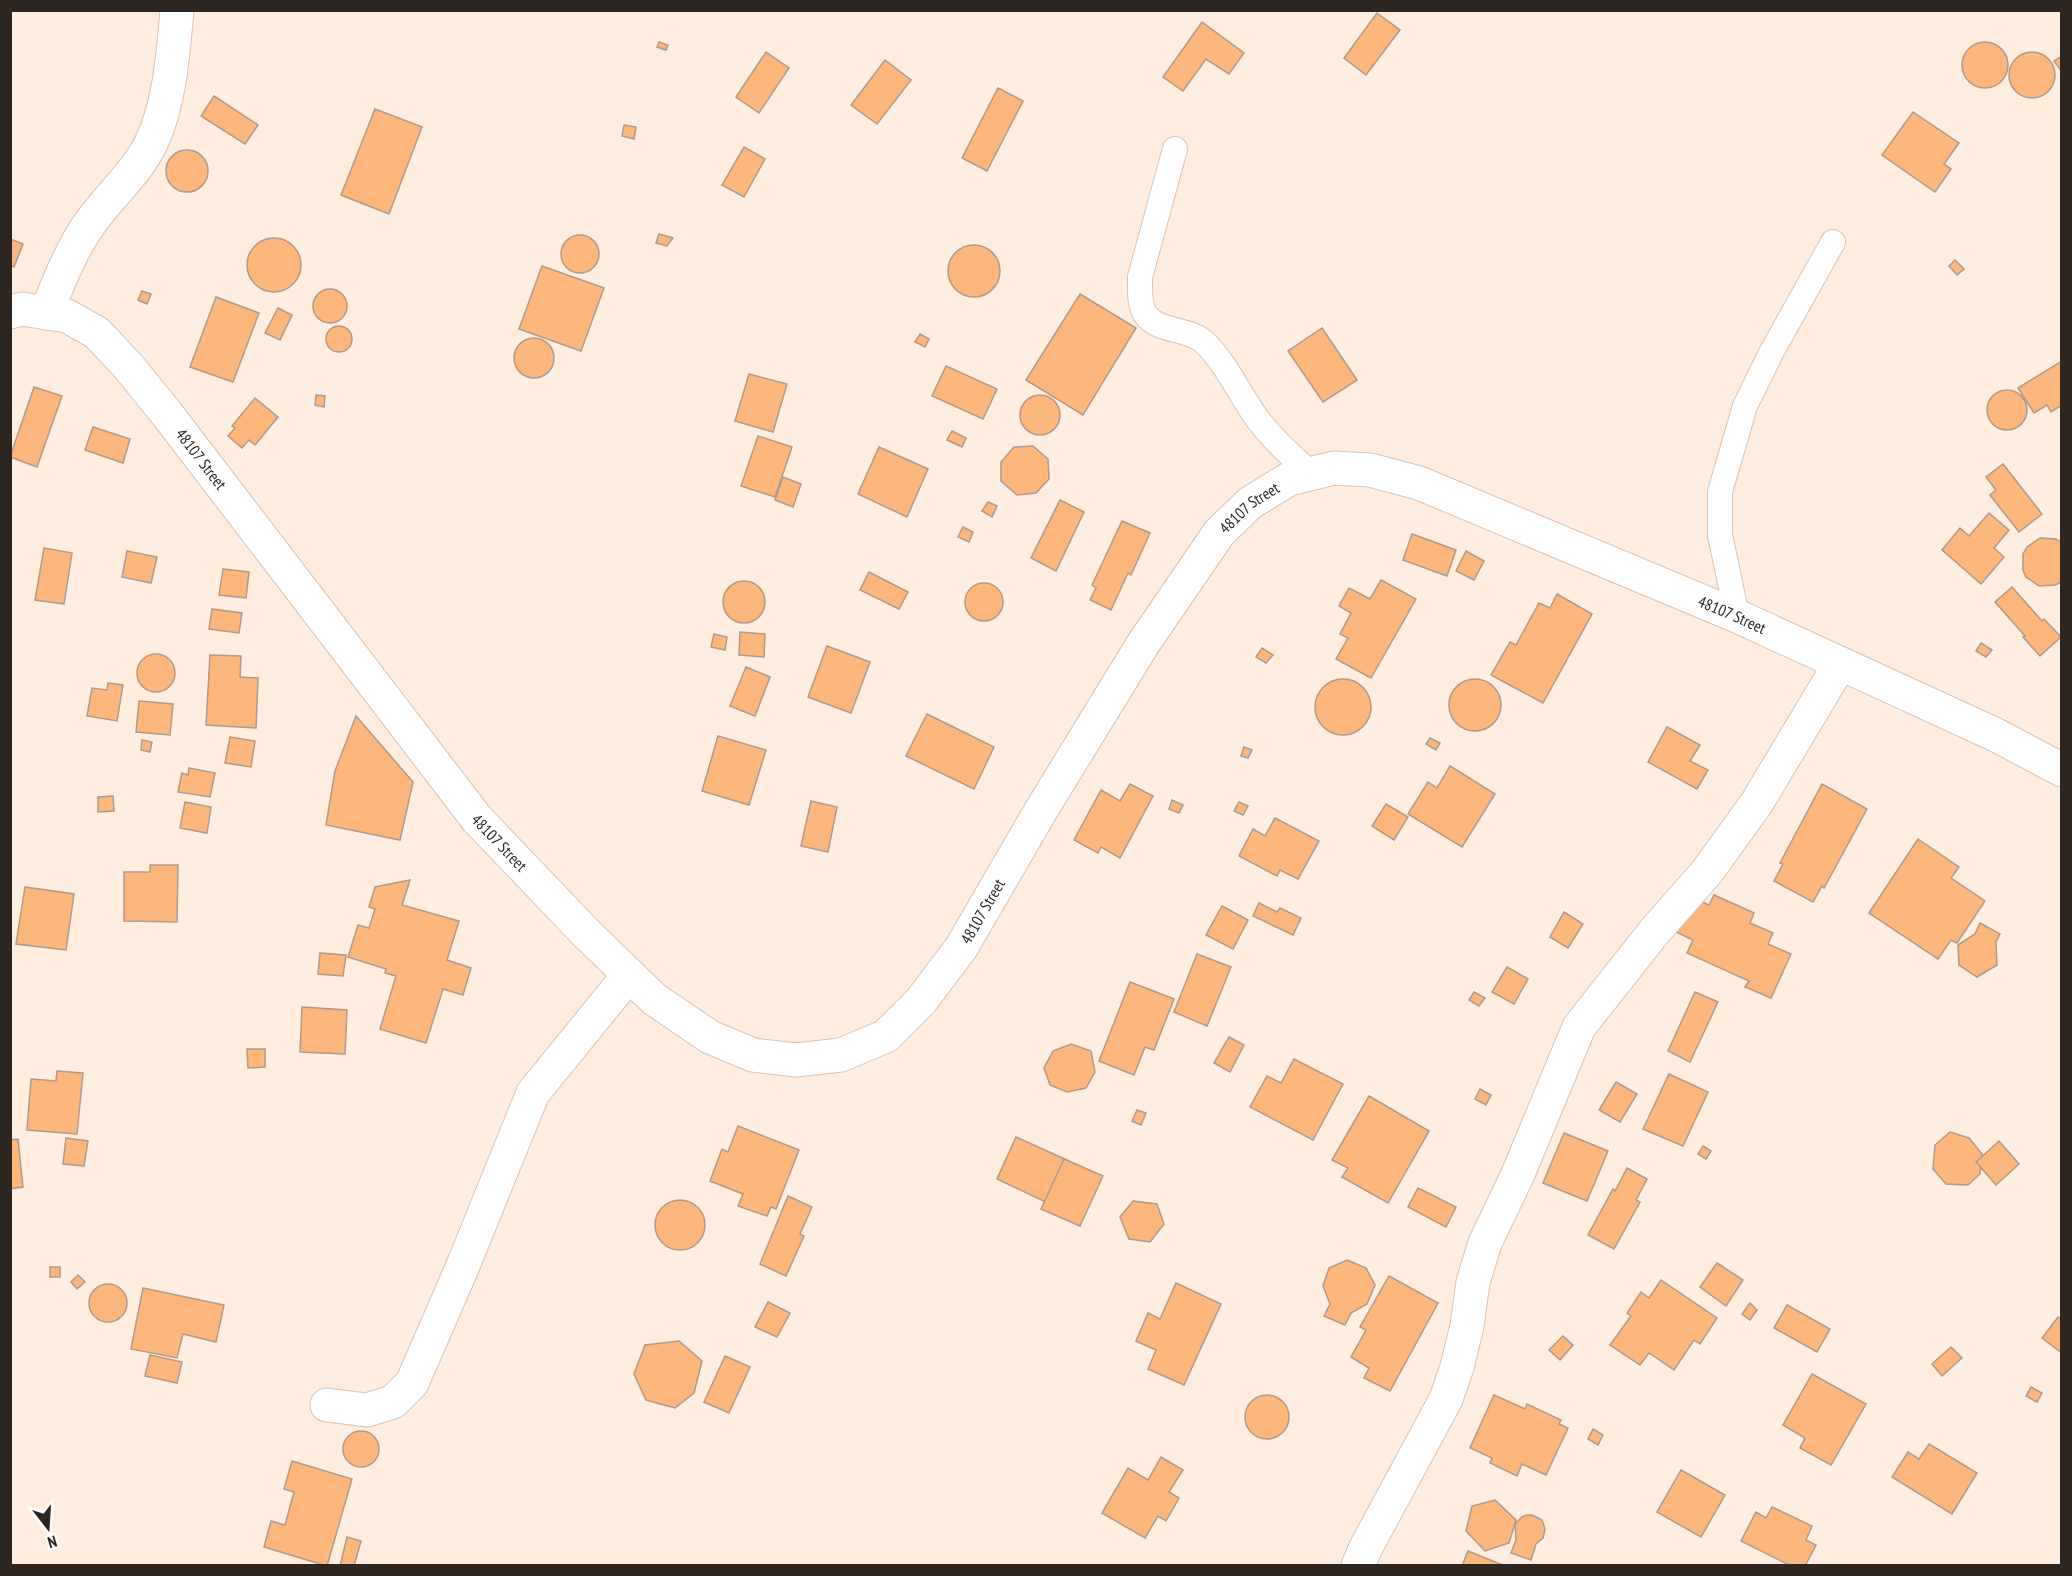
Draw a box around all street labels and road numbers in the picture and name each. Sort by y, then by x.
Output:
street label: 48107 Street [172,424,231,494]
street label: 48107 Street [1215,477,1283,538]
street label: 48107 Street [1695,591,1770,638]
street label: 48107 Street [467,810,532,876]
street label: 48107 Street [956,875,1009,947]

